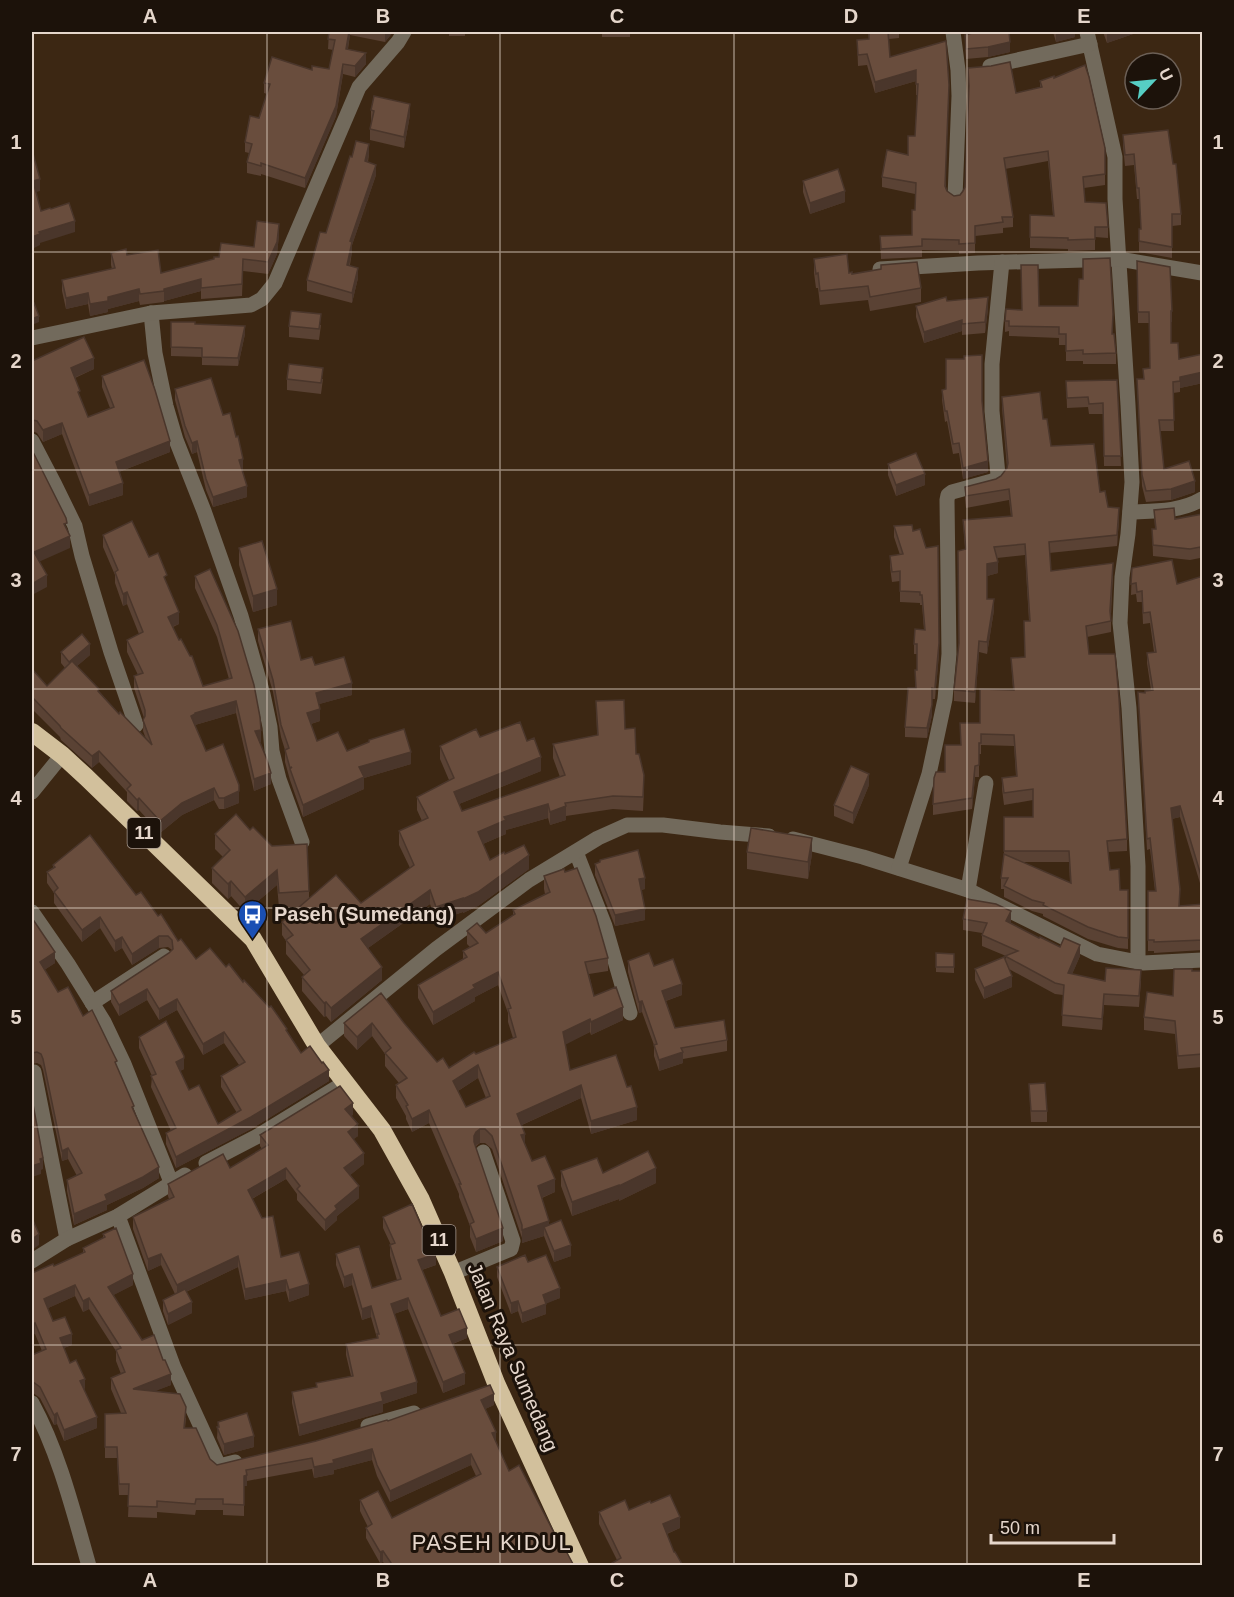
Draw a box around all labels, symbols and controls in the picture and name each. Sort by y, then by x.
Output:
text: A [143,5,157,27]
text: B [376,5,390,27]
text: C [610,5,624,27]
text: D [844,5,858,27]
text: E [1077,5,1091,27]
north arrow [1123,51,1183,111]
text: U [1156,66,1176,84]
text: 1 [10,131,22,153]
text: 1 [1212,131,1224,153]
text: 2 [10,350,22,372]
text: 2 [1212,350,1224,372]
text: 3 [10,569,22,591]
text: 3 [1212,569,1224,591]
text: 4 [10,787,22,809]
text: 4 [1212,787,1224,809]
road number: 11 [128,818,160,848]
bus stop icon: Paseh (Sumedang) [237,898,269,940]
place label: Paseh (Sumedang) [274,903,454,925]
text: 5 [10,1006,22,1028]
text: 5 [1212,1006,1224,1028]
text: 6 [10,1225,22,1247]
road number: 11 [422,1225,456,1255]
text: 6 [1212,1225,1224,1247]
street label: Jalan Raya Sumedang [463,1260,563,1454]
text: 7 [10,1443,22,1465]
text: 7 [1212,1443,1224,1465]
scale bar [991,1507,1114,1545]
text: 50 m [1000,1518,1040,1538]
district label: PASEH KIDUL [412,1530,572,1555]
text: A [143,1569,157,1591]
text: B [376,1569,390,1591]
text: C [610,1569,624,1591]
text: D [844,1569,858,1591]
text: E [1077,1569,1091,1591]

